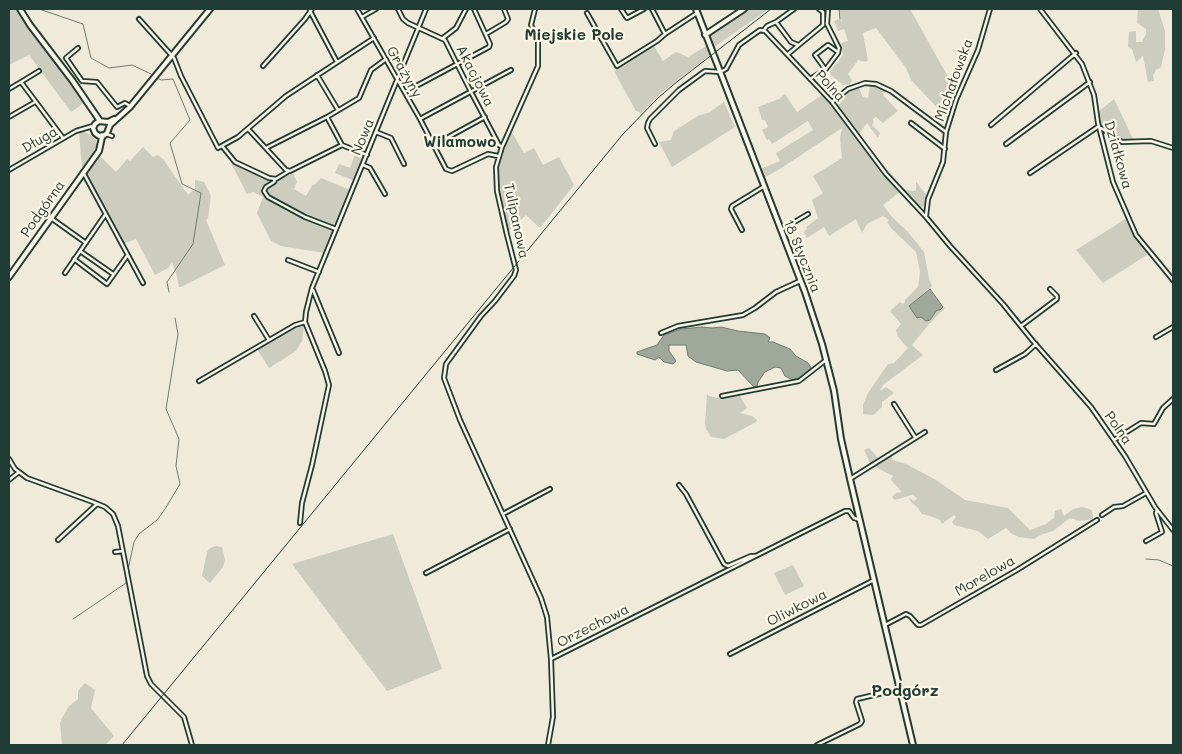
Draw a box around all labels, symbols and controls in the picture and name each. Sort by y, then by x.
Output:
district label: Miejskie Pole [524,26,624,44]
street label: Michałowska [931,36,977,124]
street label: Akacjowa [452,42,498,110]
street label: Grażyny [383,43,425,101]
street label: Polna [811,67,849,105]
street label: Nowa [348,116,378,158]
street label: Działkowa [1100,119,1136,191]
street label: Długa [19,123,61,157]
district label: Wilamowo [424,133,496,151]
street label: Podgórna [17,177,69,241]
street label: Tulipanowa [500,182,532,260]
street label: 18 Stycznia [780,217,824,295]
street label: Polna [1101,408,1135,448]
street label: Morelowa [952,552,1018,600]
street label: Oliwkowa [764,586,830,630]
street label: Orzechowa [554,601,632,651]
district label: Podgórz [871,681,939,701]

